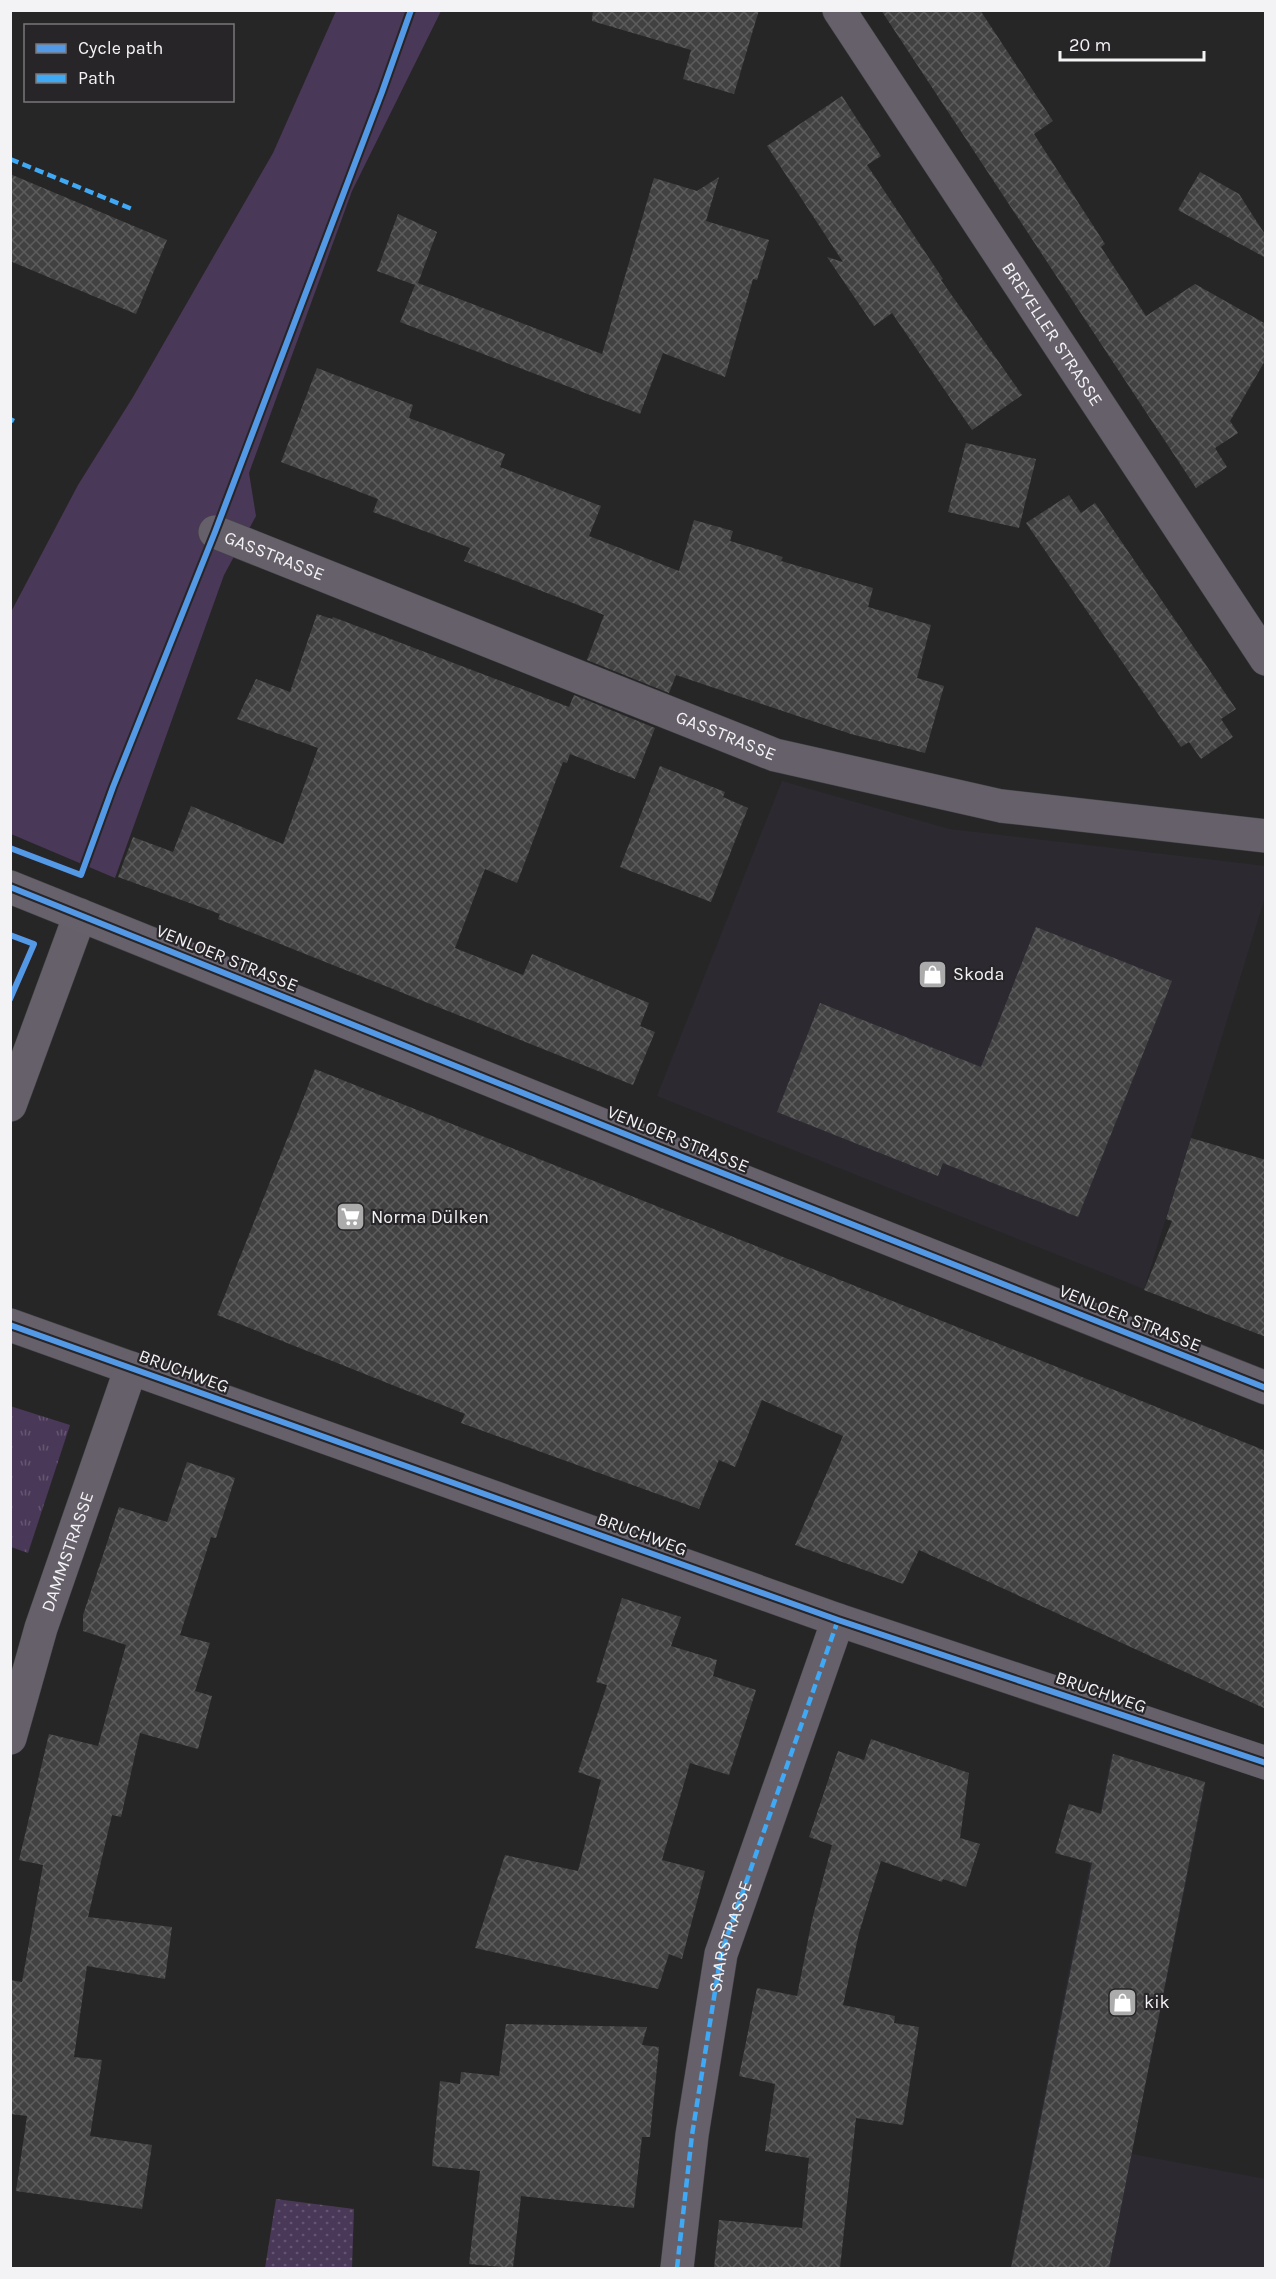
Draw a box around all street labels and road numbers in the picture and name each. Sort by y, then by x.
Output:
street label: BREYELLER STRASSE [997,258,1108,410]
street label: GASSTRASSE [221,526,328,586]
street label: GASSTRASSE [673,706,779,765]
street label: VENLOER STRASSE [153,919,301,997]
street label: VENLOER STRASSE [604,1100,752,1178]
street label: VENLOER STRASSE [1056,1279,1204,1357]
street label: BRUCHWEG [136,1344,232,1398]
street label: DAMMSTRASSE [36,1489,98,1615]
street label: BRUCHWEG [594,1507,690,1561]
street label: BRUCHWEG [1053,1666,1149,1718]
street label: SAARSTRASSE [704,1878,757,1994]

